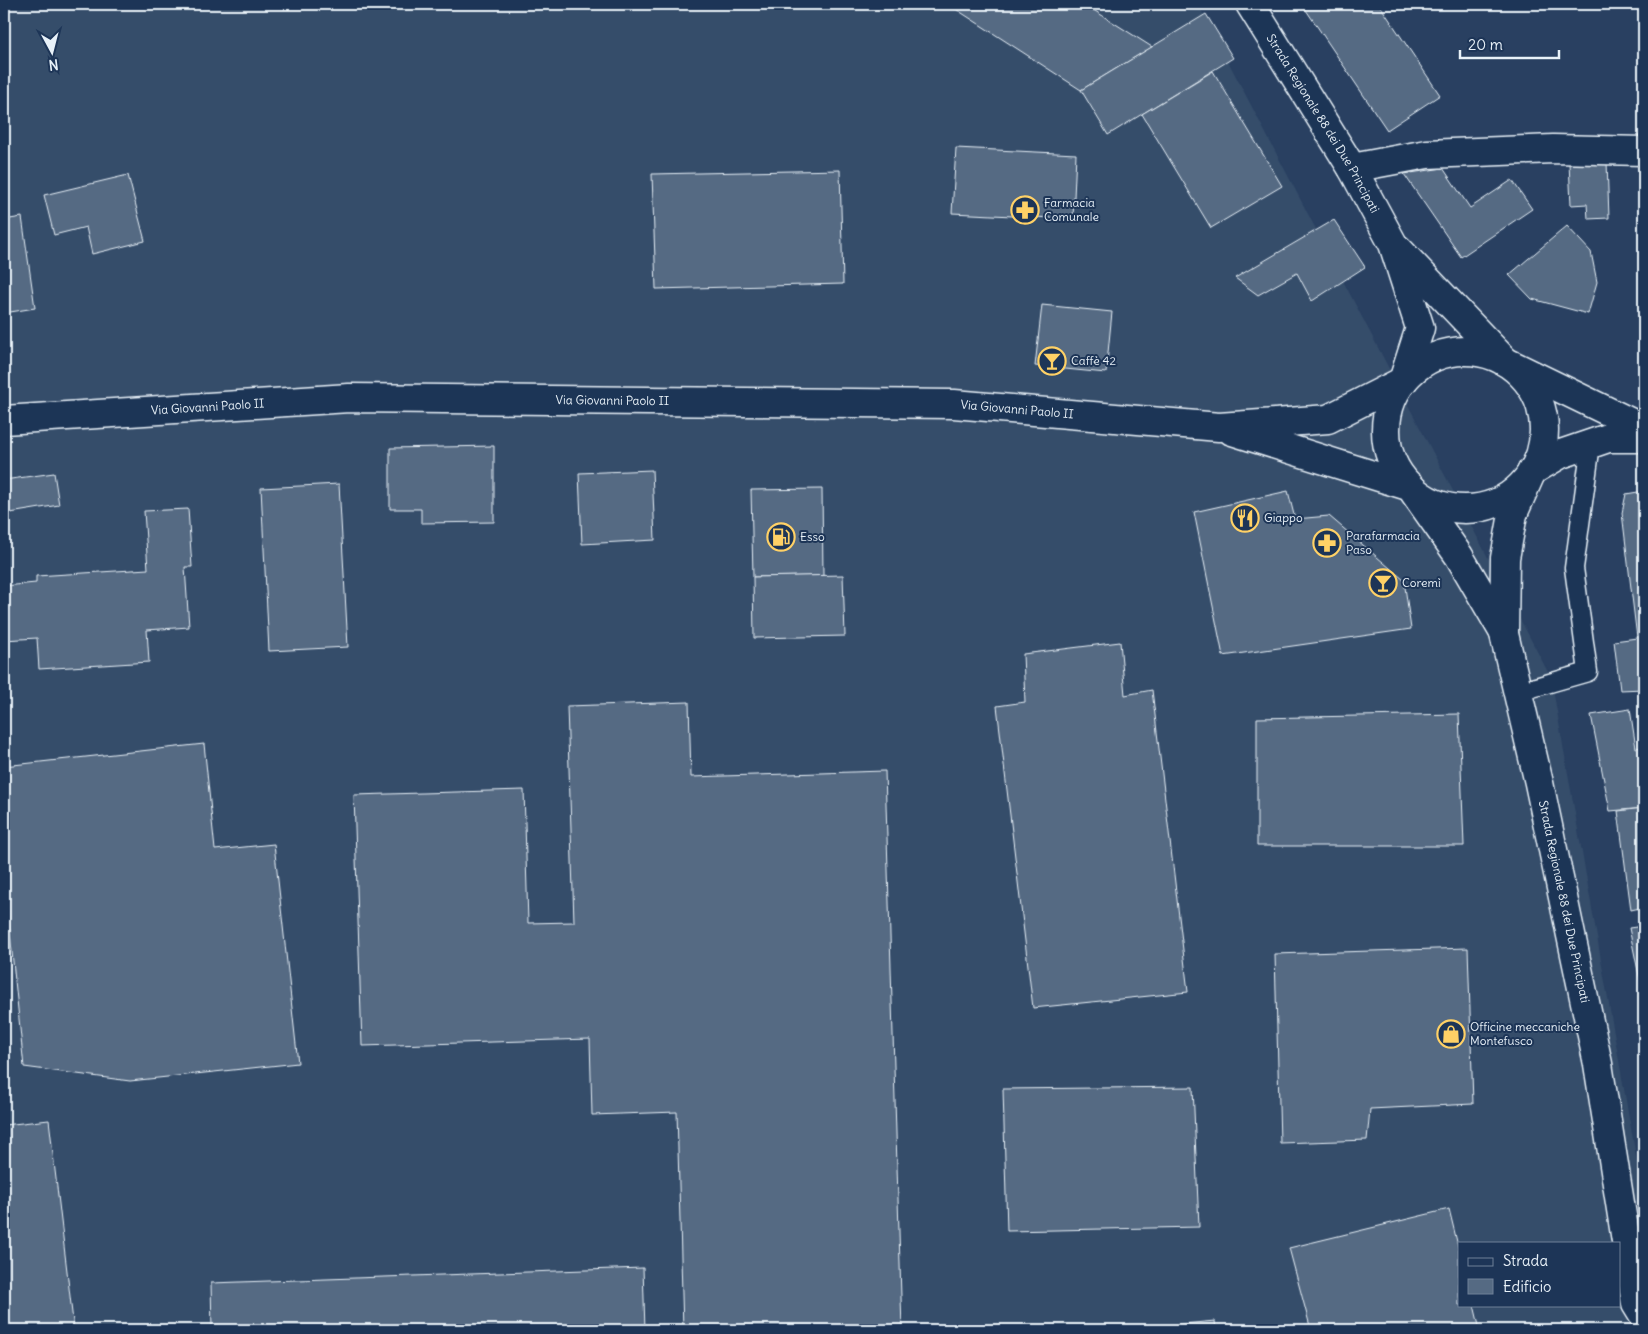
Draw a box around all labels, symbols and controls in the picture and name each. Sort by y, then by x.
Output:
north arrow [28,28,78,78]
scale bar [1460,28,1559,60]
street label: Strada Regionale 88 dei Due Principati [1264,31,1383,215]
text: 20 m [1468,35,1503,54]
text: N [48,55,59,74]
pharmacy icon: Farmacia Comunale [1010,195,1040,225]
place label: Farmacia Comunale [1044,195,1099,224]
bar icon: Caffè 42 [1037,346,1067,376]
place label: Caffè 42 [1071,353,1116,368]
street label: Via Giovanni Paolo II [556,392,669,408]
street label: Via Giovanni Paolo II [150,395,265,418]
street label: Via Giovanni Paolo II [960,397,1074,421]
restaurant icon: Giappo [1230,503,1260,533]
place label: Giappo [1264,510,1303,525]
fuel station icon: Esso [766,522,796,552]
pharmacy icon: Parafarmacia Paso [1312,528,1342,558]
place label: Parafarmacia Paso [1346,528,1420,557]
place label: Esso [800,529,825,544]
bar icon: Coremì [1368,568,1398,598]
place label: Coremì [1402,575,1441,590]
street label: Strada Regionale 88 dei Due Principati [1536,799,1593,1004]
shop icon: Officine meccaniche Montefusco [1436,1019,1466,1049]
place label: Officine meccaniche Montefusco [1470,1019,1580,1048]
legend [1458,1242,1620,1306]
text: Strada [1503,1251,1548,1270]
text: Edificio [1503,1277,1551,1296]

